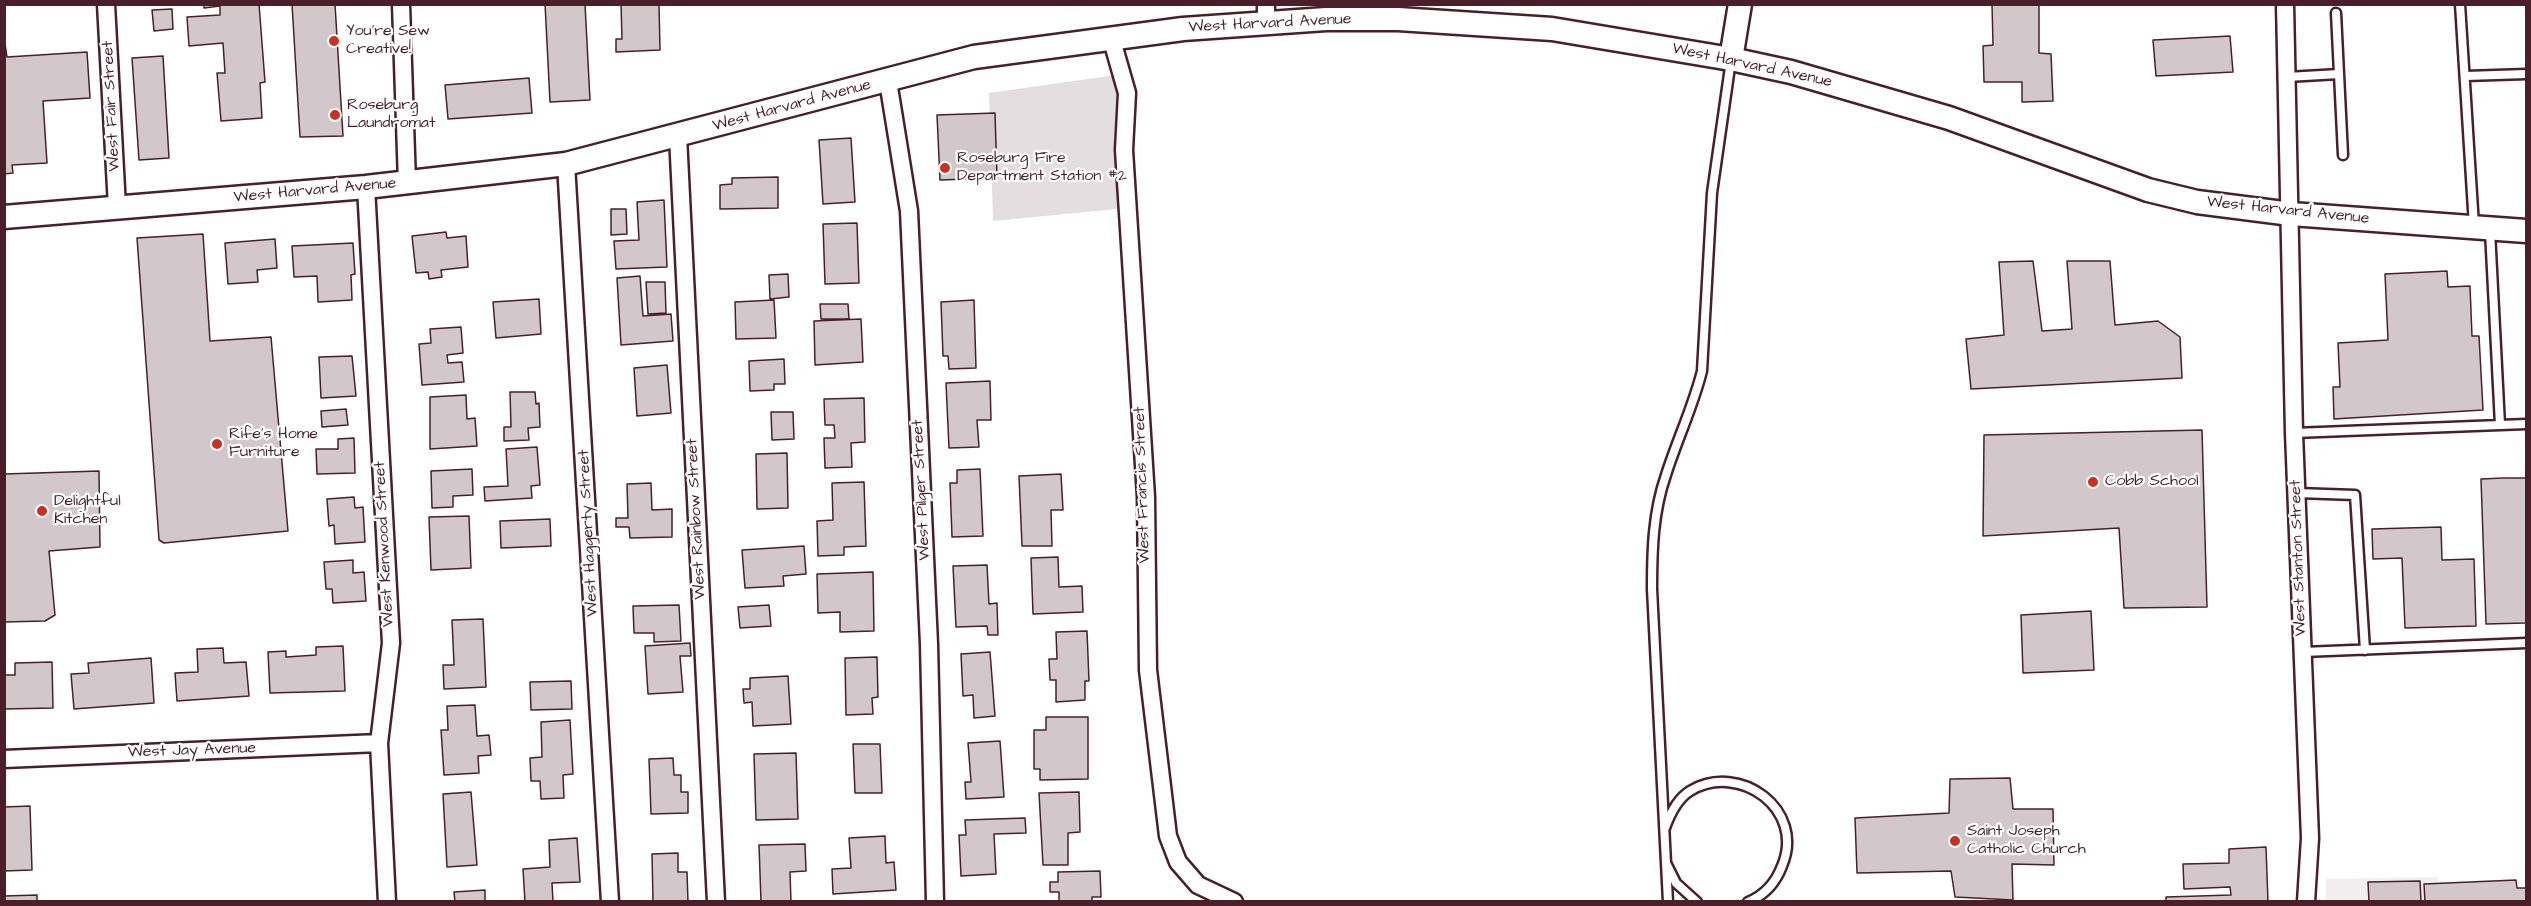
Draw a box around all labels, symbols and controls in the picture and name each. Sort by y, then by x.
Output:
street label: West Harvard Avenue [1188,10,1352,38]
place label: You're Sew Creative! [346,22,430,60]
marker: You're Sew Creative! [327,34,341,48]
street label: West Fair Street [99,40,125,172]
street label: West Harvard Avenue [1670,40,1834,92]
street label: West Harvard Avenue [711,76,873,136]
place label: Roseburg Laundromat [347,96,435,134]
marker: Roseburg Laundromat [328,108,342,122]
place label: Roseburg Fire Department Station #2 [957,149,1127,187]
marker: Roseburg Fire Department Station #2 [938,161,952,175]
street label: West Harvard Avenue [233,174,397,208]
street label: West Harvard Avenue [2206,193,2370,229]
street label: West Francis Street [1131,406,1155,564]
street label: West Pilger Street [909,419,935,561]
place label: Rife's Home Furniture [229,425,318,463]
marker: Rife's Home Furniture [210,437,224,451]
street label: West Rainbow Street [683,438,711,600]
street label: West Haggerty Street [575,449,603,617]
street label: West Kenwood Street [371,461,399,627]
place label: Cobb School [2105,472,2199,492]
marker: Cobb School [2086,475,2100,489]
street label: West Stanton Street [2287,479,2311,637]
place label: Delightful Kitchen [54,492,121,530]
marker: Delightful Kitchen [35,504,49,518]
street label: West Jay Avenue [128,739,256,763]
place label: Saint Joseph Catholic Church [1967,822,2086,860]
marker: Saint Joseph Catholic Church [1948,834,1962,848]

